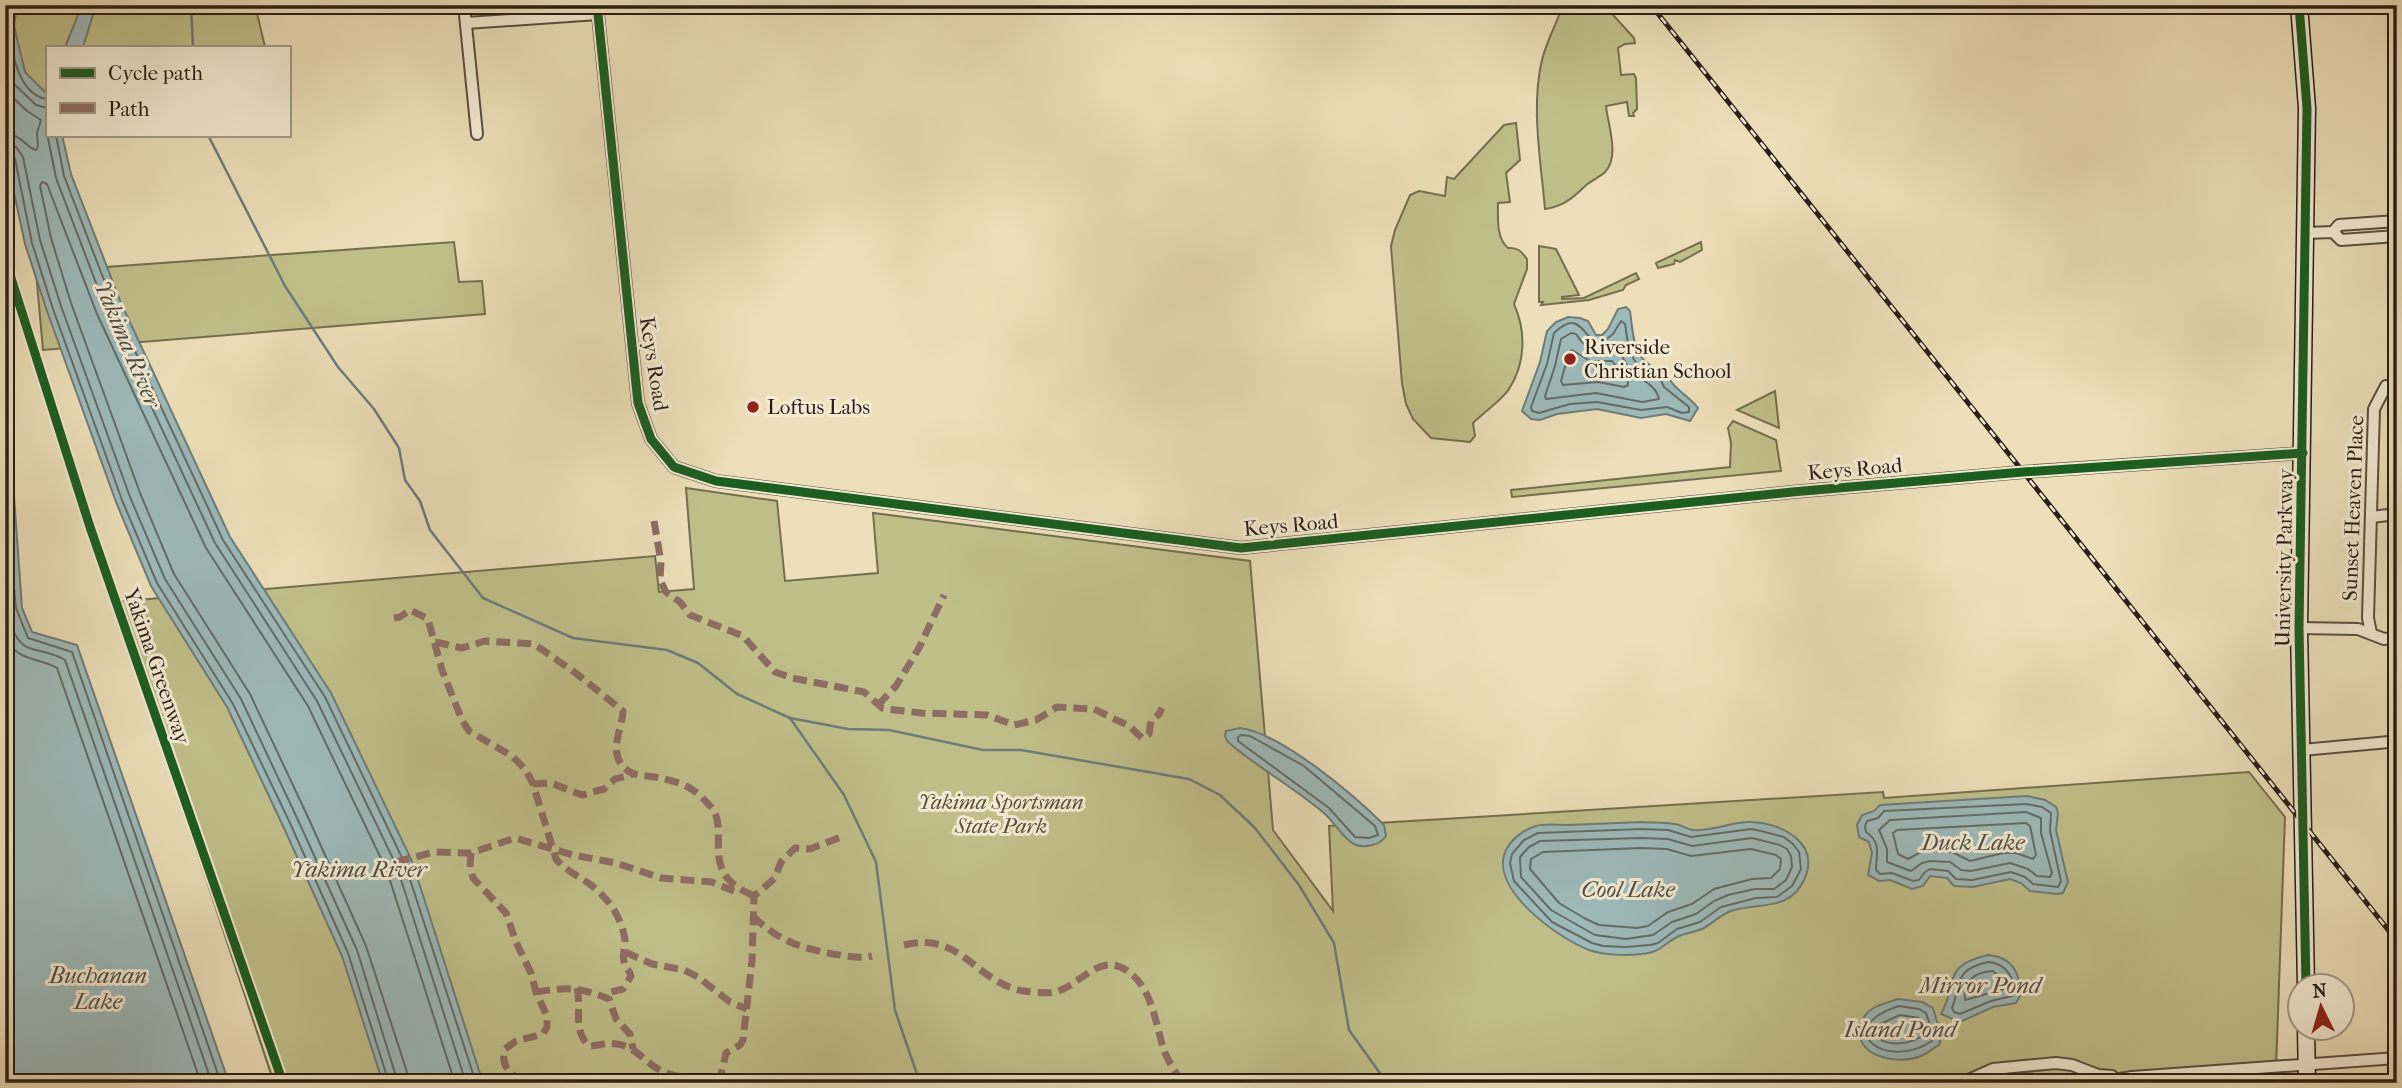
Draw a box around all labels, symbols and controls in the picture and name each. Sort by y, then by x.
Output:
legend [46,46,290,136]
text: Cycle path [108,61,203,85]
text: Path [108,97,150,121]
water label: Yakima River [89,277,167,413]
street label: Keys Road [635,315,673,413]
place label: Riverside Christian School [1584,335,1732,383]
marker: Riverside Christian School [1562,351,1578,367]
place label: Loftus Labs [767,395,870,419]
marker: Loftus Labs [745,399,761,415]
street label: Sunset Heaven Place [2338,415,2368,601]
street label: Keys Road [1807,453,1904,485]
street label: University Parkway [2270,468,2298,647]
street label: Keys Road [1243,509,1340,541]
street label: Yakima Greenway [119,584,195,748]
park label: Yakima Sportsman State Park [918,790,1084,838]
water label: Duck Lake [1919,829,2025,856]
water label: Yakima River [292,856,428,883]
water label: Cool Lake [1581,876,1676,903]
water label: Buchanan Lake [47,962,147,1015]
water label: Mirror Pond [1917,972,2044,999]
north arrow [2286,972,2356,1042]
text: N [2311,979,2328,1003]
water label: Island Pond [1843,1016,1960,1043]

